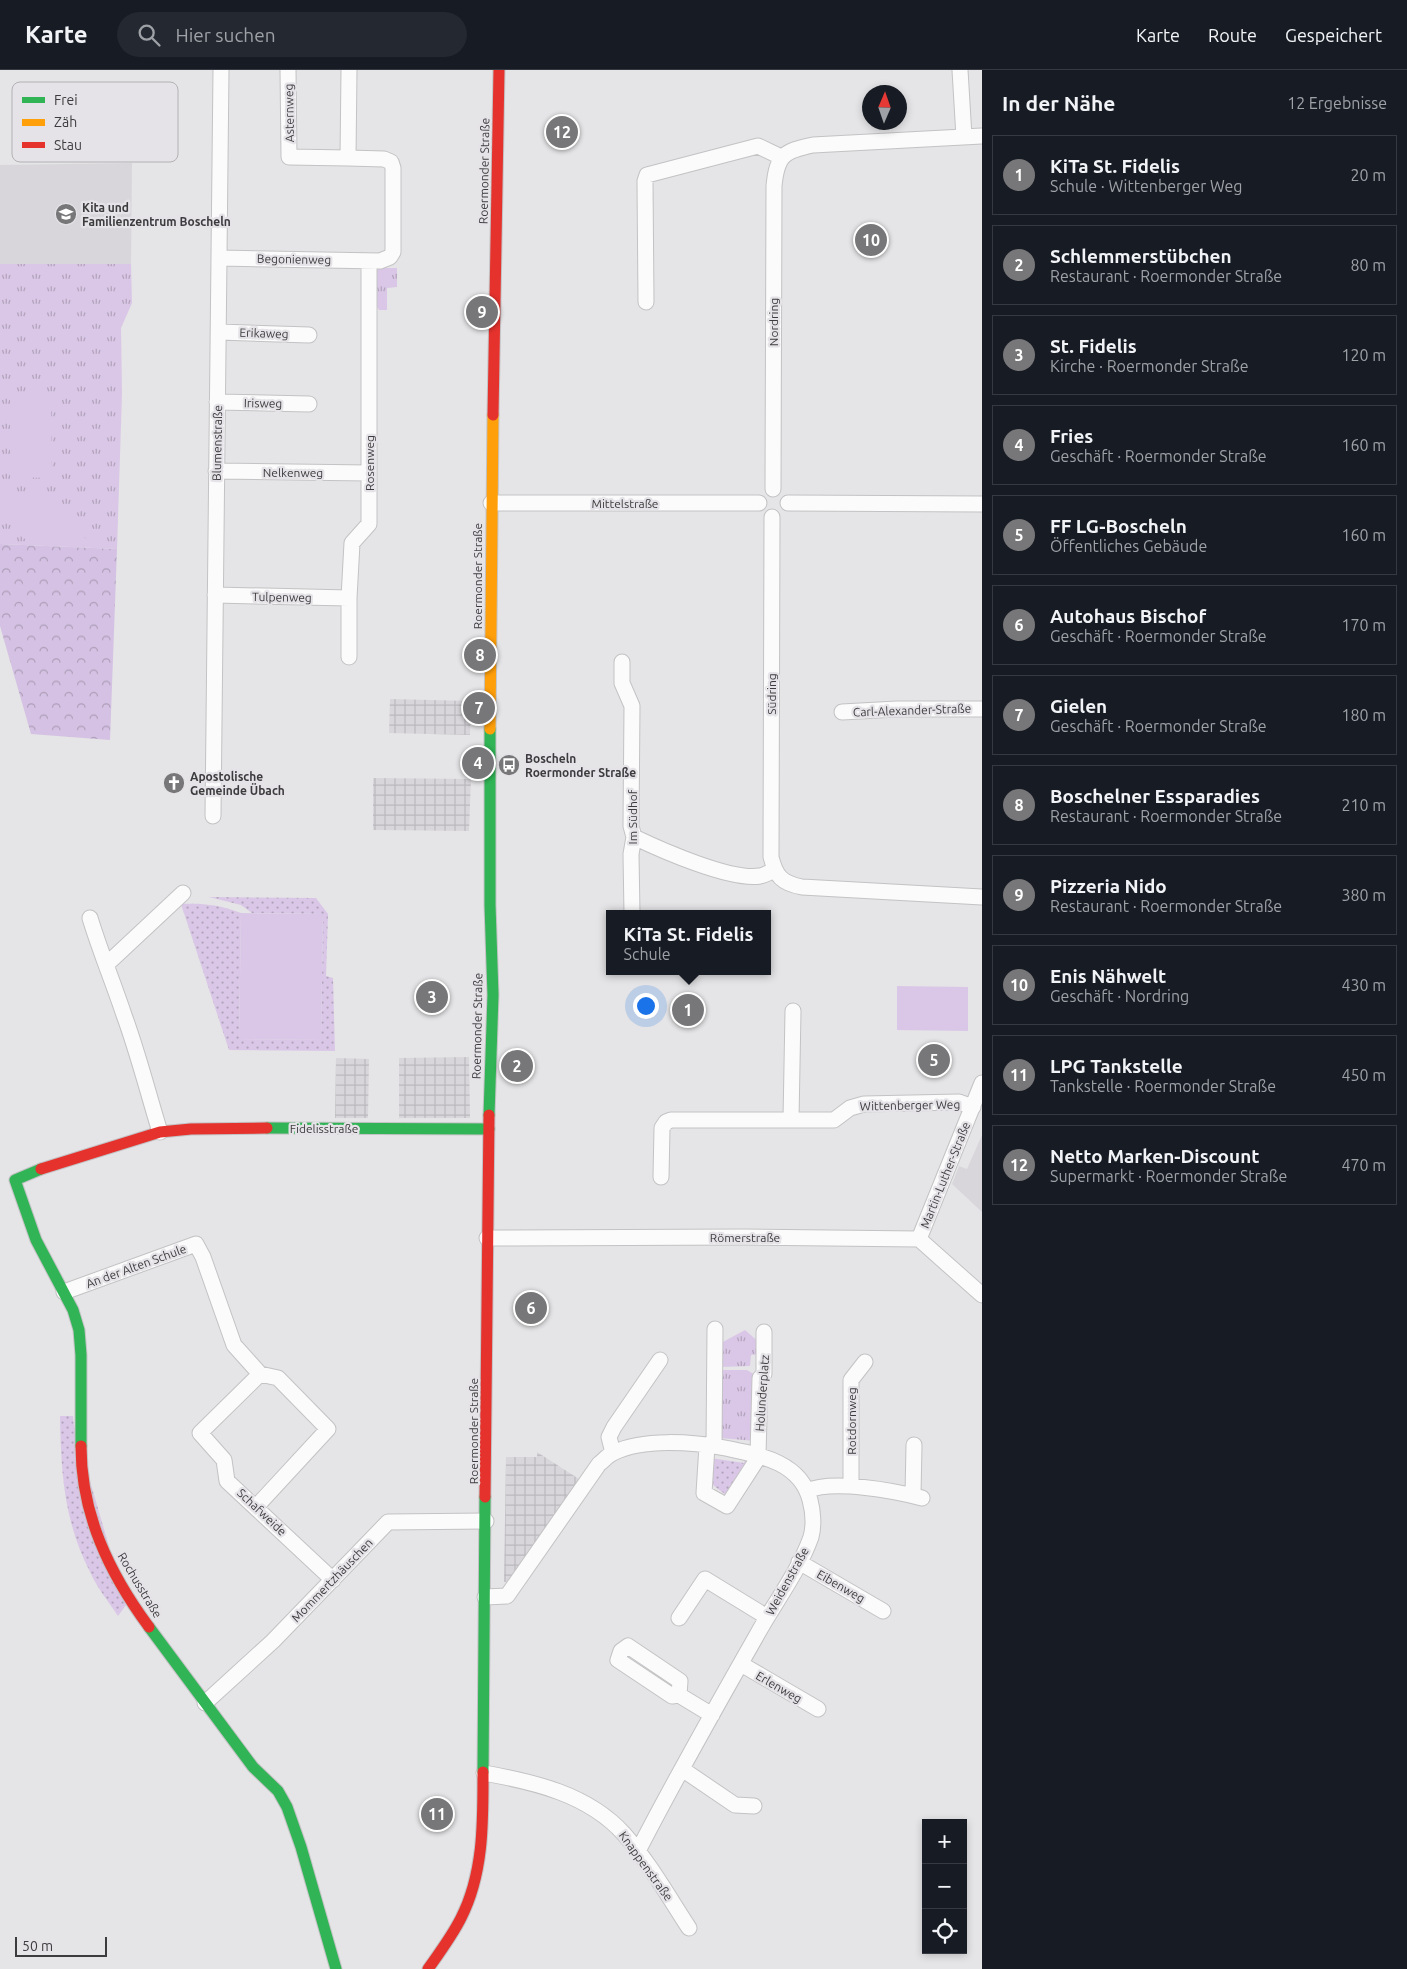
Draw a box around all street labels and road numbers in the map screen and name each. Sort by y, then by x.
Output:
street label: Asternweg [282,84,296,142]
street label: Roermonder Straße [477,118,491,224]
street label: Begonienweg [257,252,331,266]
street label: Nordring [767,298,780,346]
street label: Erikaweg [239,326,289,340]
street label: Irisweg [244,396,282,410]
street label: Blumenstraße [210,405,224,481]
street label: Rosenweg [363,435,376,491]
street label: Nelkenweg [263,466,323,479]
street label: Mittelstraße [591,497,659,510]
street label: Roermonder Straße [471,523,484,629]
street label: Tulpenweg [252,590,312,604]
street label: Südring [765,673,778,715]
street label: Carl-Alexander-Straße [853,701,971,719]
street label: Im Südhof [626,789,639,844]
street label: Roermonder Straße [470,973,484,1079]
street label: Wittenberger Weg [860,1098,960,1112]
street label: Martin-Luther-Straße [918,1120,972,1230]
street label: Fidelisstraße [290,1122,358,1135]
street label: Römerstraße [710,1231,780,1244]
street label: An der Alten Schule [84,1242,188,1290]
street label: Holunderplatz [753,1354,771,1432]
street label: Roermonder Straße [467,1378,480,1484]
street label: Rotdornweg [845,1387,858,1455]
street label: Schafweide [235,1486,289,1538]
street label: Mommertzhäuschen [289,1536,375,1624]
street label: Weidenstraße [763,1545,811,1617]
street label: Rochusstraße [116,1550,164,1620]
street label: Eibenweg [815,1567,867,1605]
street label: Erlenweg [754,1669,804,1705]
street label: Knappenstraße [617,1829,675,1903]

